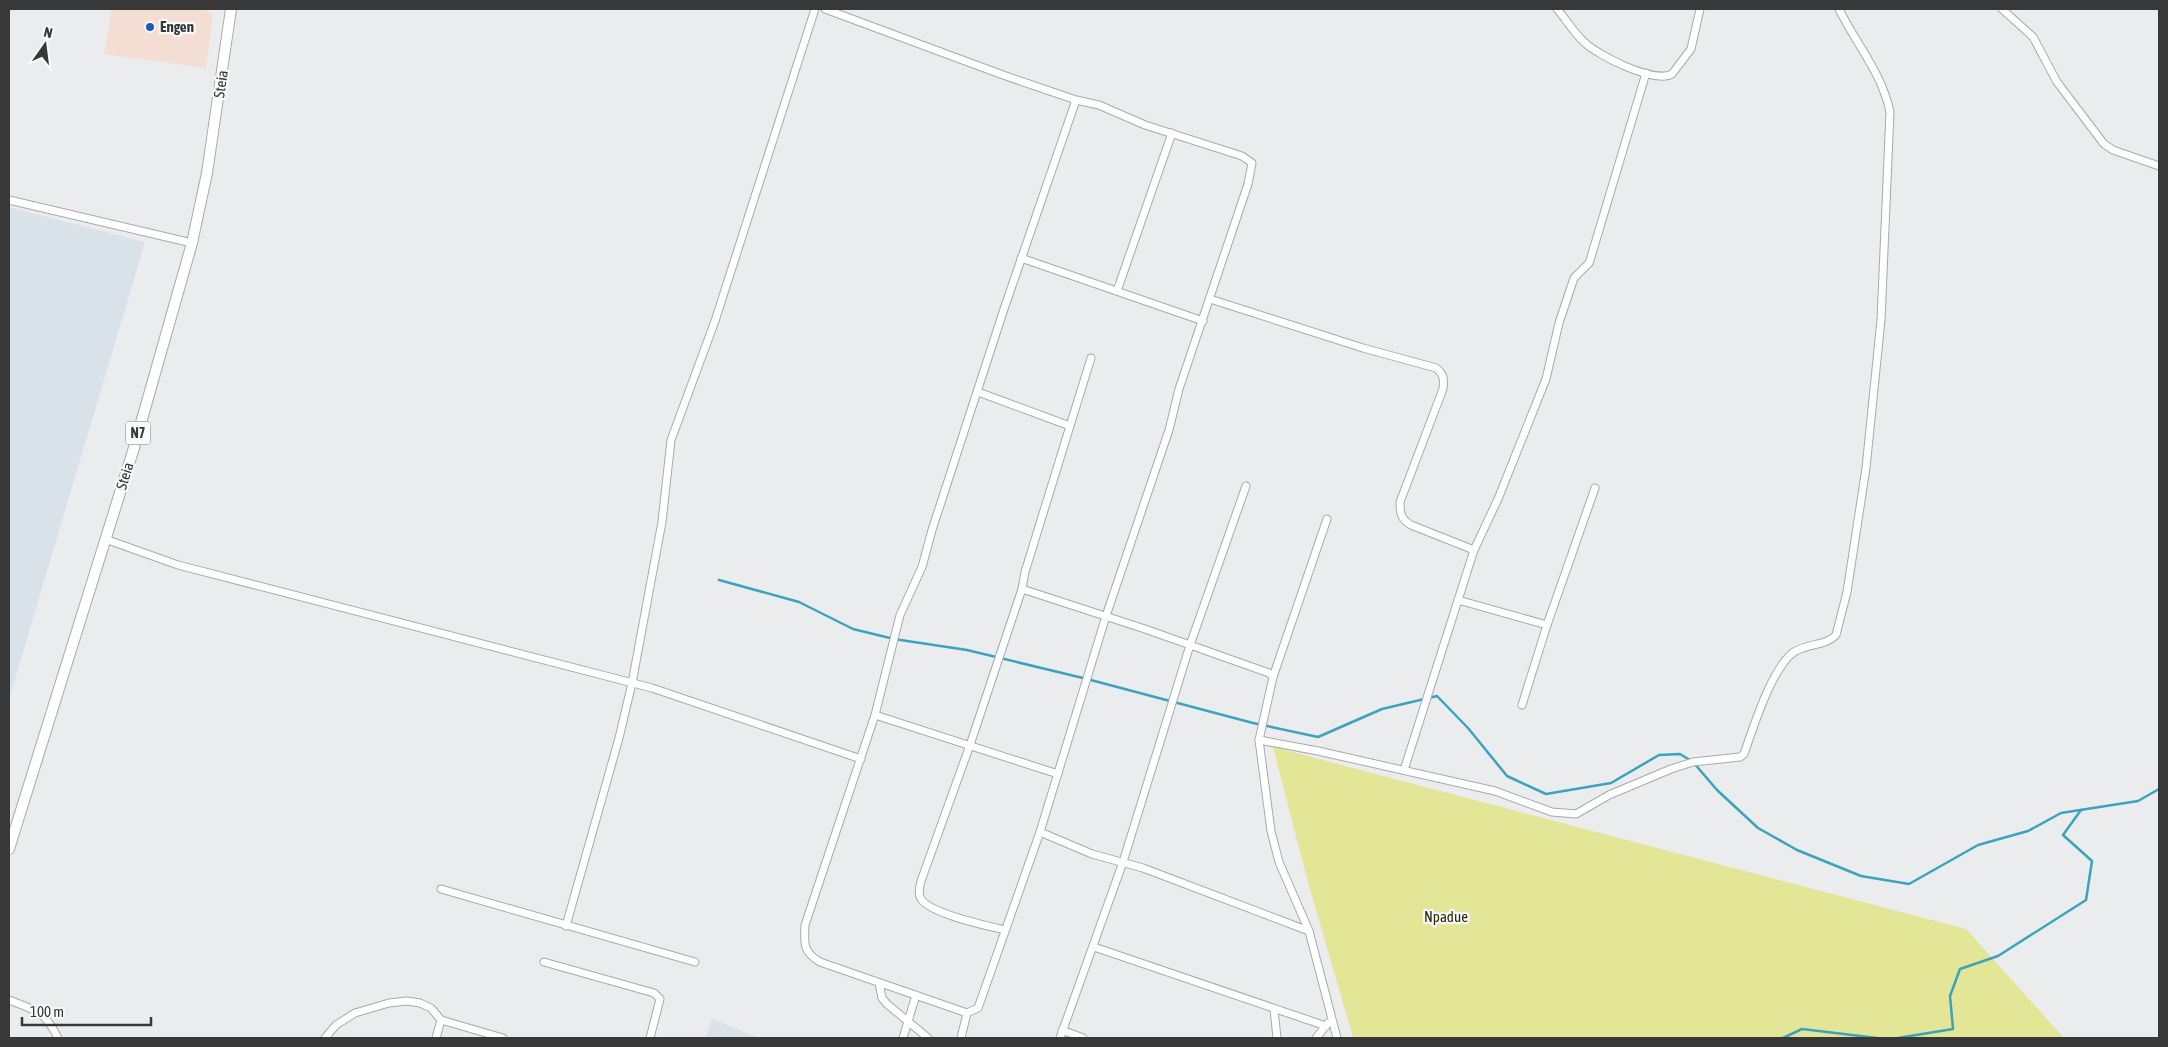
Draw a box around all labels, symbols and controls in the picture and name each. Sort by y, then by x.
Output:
place label: Engen [160,18,194,35]
north arrow [20,20,70,70]
marker: Engen [144,21,156,33]
text: N [42,24,54,41]
street label: Steia [210,69,231,99]
road number: N7 [126,422,150,444]
street label: Steia [112,460,137,492]
park label: Npadue [1424,908,1468,925]
scale bar [22,994,151,1026]
text: 100 m [30,1003,64,1020]

